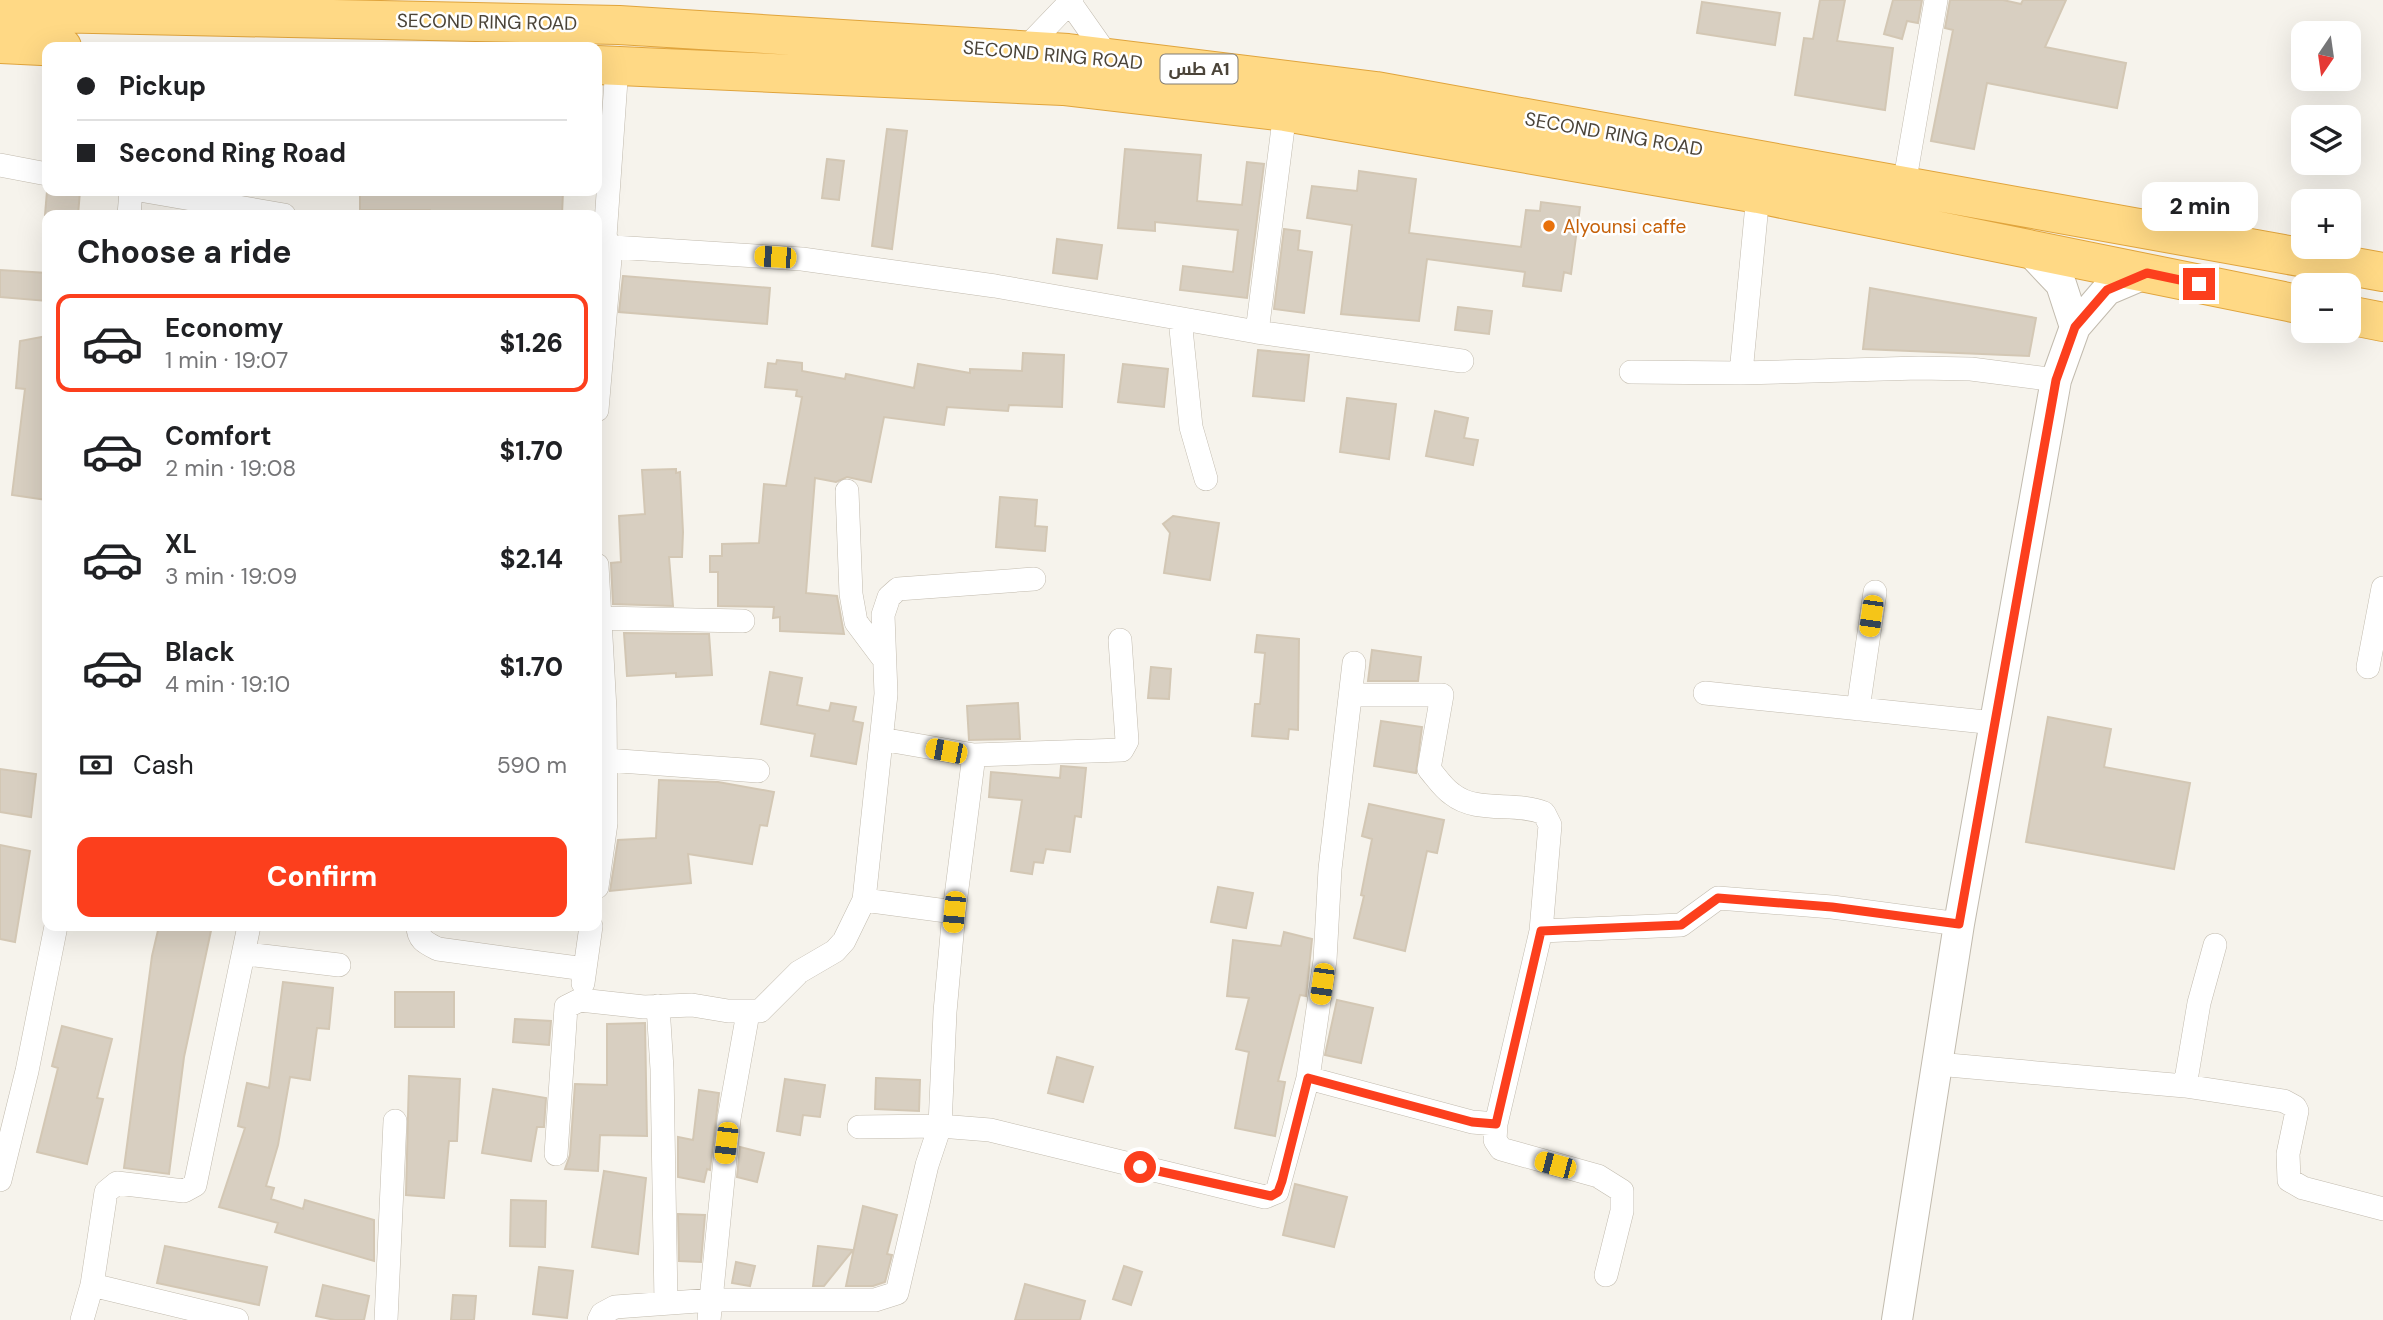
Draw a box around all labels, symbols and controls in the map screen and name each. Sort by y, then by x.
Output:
street label: SECOND RING ROAD [397,8,577,36]
north arrow [2291,21,2361,91]
map controls [2291,21,2361,343]
street label: SECOND RING ROAD [962,35,1144,75]
road number: طس A1 [1160,55,1238,84]
text: Pickup [119,69,206,103]
button: layers [2291,105,2361,175]
street label: SECOND RING ROAD [1523,106,1705,162]
text: Second Ring Road [119,136,346,170]
callout: 2 min [2141,182,2257,232]
button: + [2291,189,2361,259]
text: 2 min [2169,191,2231,221]
place label: Alyounsi caffe [1563,214,1686,239]
marker: Alyounsi caffe [1541,218,1557,234]
text: Choose a ride [77,231,292,273]
car [754,245,797,269]
route end [2183,268,2215,300]
button: − [2291,273,2361,343]
text: Economy [165,311,283,345]
icon: car [81,312,144,375]
text: $1.26 [499,326,563,360]
text: 1 min · 19:07 [165,345,288,375]
text: Comfort [165,419,271,453]
icon: car [81,420,144,483]
text: $1.70 [500,434,563,468]
text: 2 min · 19:08 [165,453,296,483]
text: XL [165,527,197,561]
icon: car [81,528,144,591]
text: $2.14 [500,542,563,576]
text: 3 min · 19:09 [165,561,297,591]
car [1858,594,1885,638]
text: Black [165,635,235,669]
icon: car [81,636,144,699]
text: $1.70 [500,650,563,684]
text: 4 min · 19:10 [165,669,290,699]
car [924,737,969,765]
icon: cash [77,746,115,784]
text: Cash [133,748,194,782]
text: 590 m [497,750,567,780]
button: Confirm [77,837,567,917]
car [942,890,967,934]
car [1309,962,1336,1006]
car [714,1121,739,1165]
car [1532,1149,1579,1181]
route start [1124,1151,1156,1183]

